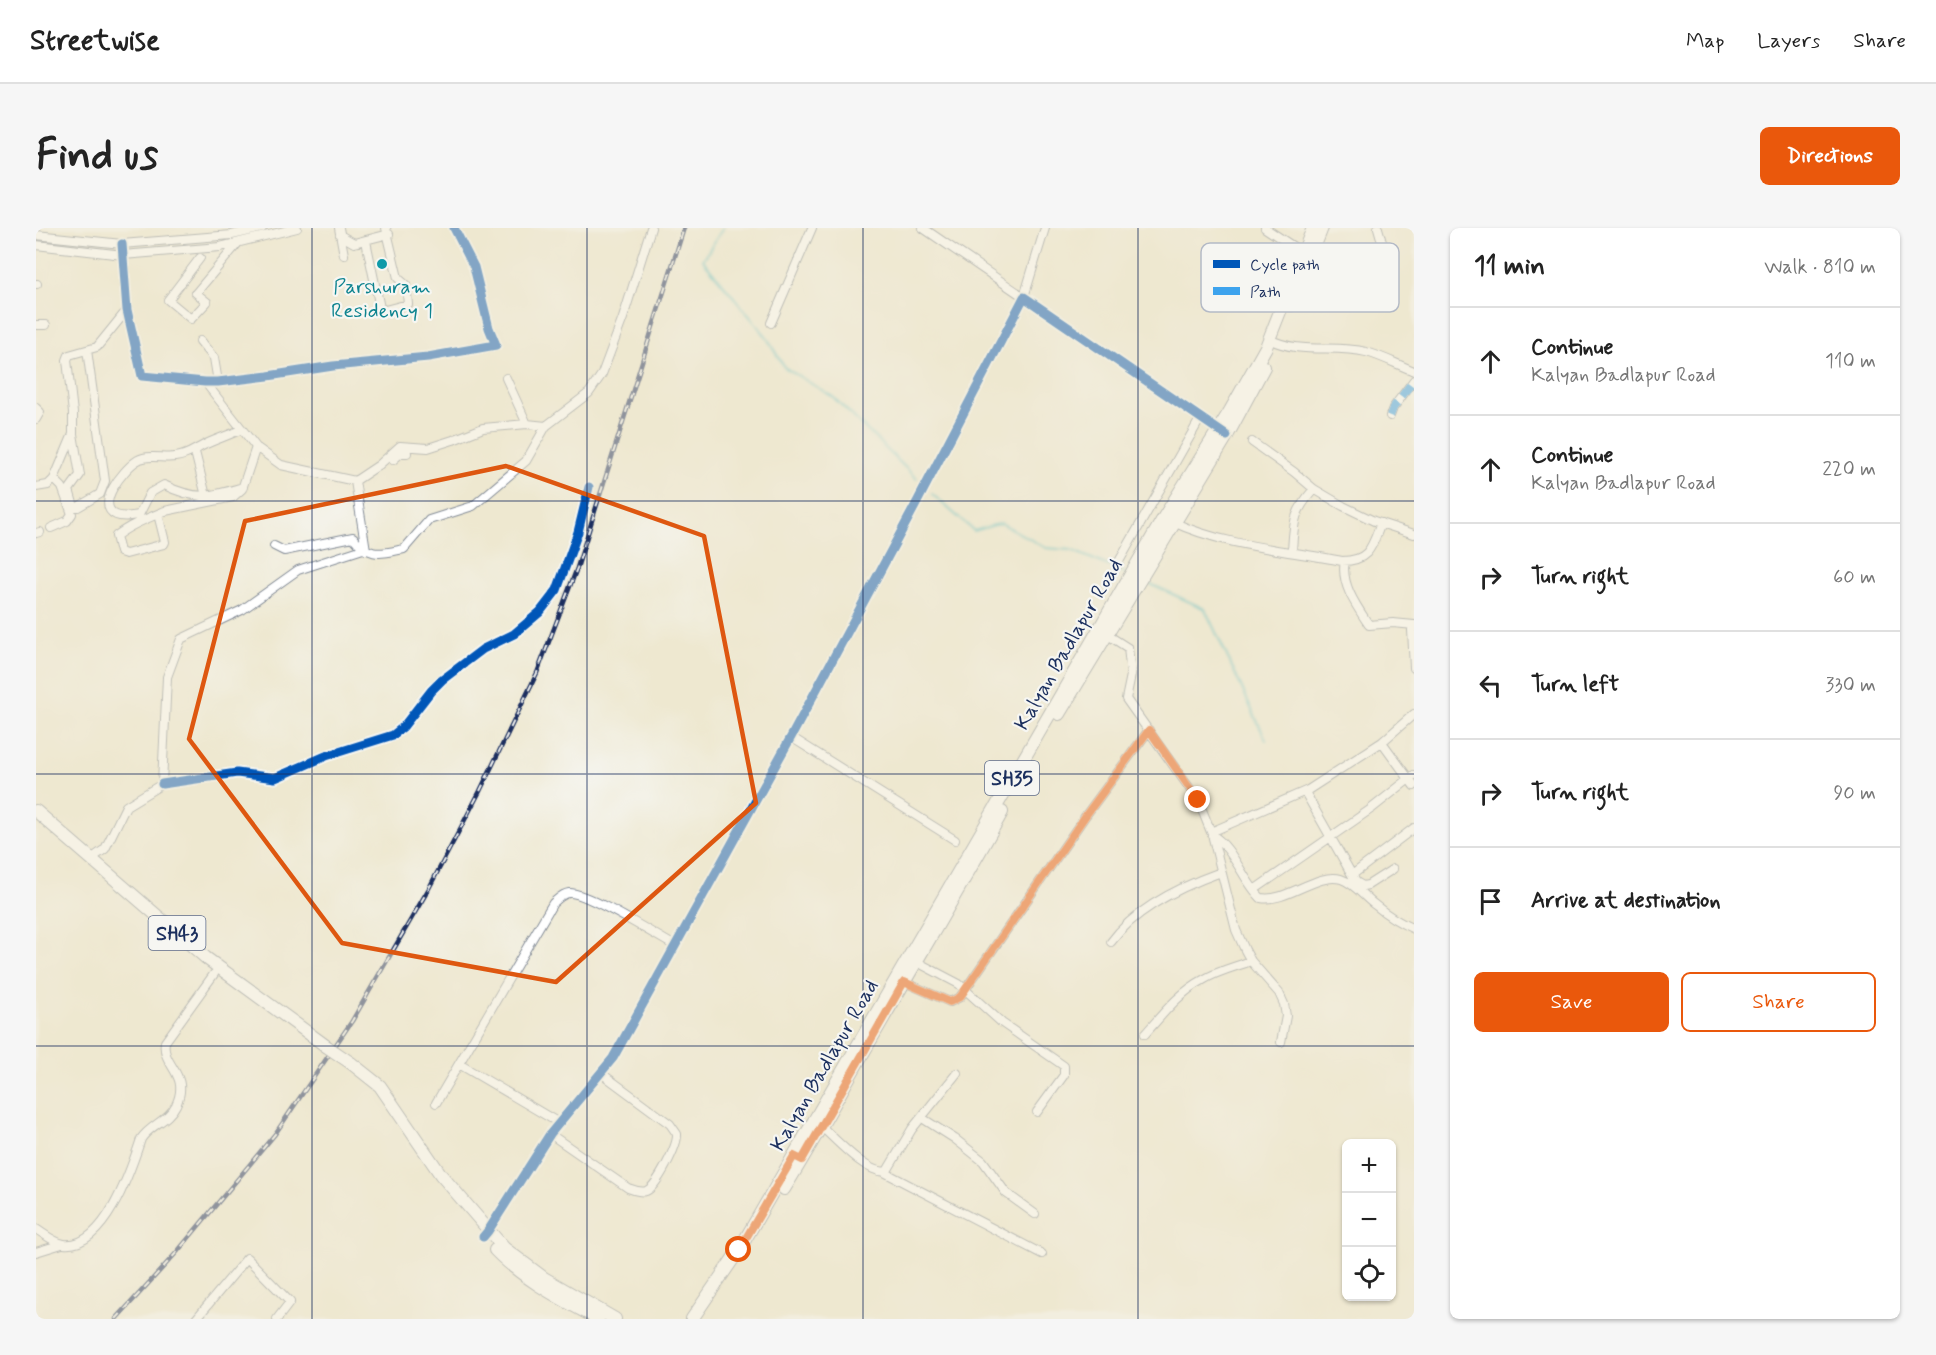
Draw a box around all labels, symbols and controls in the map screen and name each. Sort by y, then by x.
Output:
text: Streetwise [30,23,160,60]
text: Map [1686,27,1724,55]
text: Layers [1757,27,1820,55]
text: Share [1853,27,1906,55]
button: Directions [1760,127,1900,185]
text: Find us [36,129,158,184]
legend [1201,243,1399,312]
text: 11 min [1474,250,1545,284]
text: Walk · 810 m [1764,254,1876,281]
text: Cycle path [1250,255,1320,276]
marker: Parshuram Residency 1 [375,257,389,271]
place label: Parshuram Residency 1 [331,273,433,325]
text: Path [1250,282,1281,303]
text: Continue [1531,334,1613,362]
icon: ahead [1474,345,1507,378]
text: 110 m [1825,348,1876,375]
text: Kalyan Badlapur Road [1531,362,1716,389]
text: Continue [1531,442,1613,470]
icon: ahead [1474,453,1507,486]
text: 220 m [1822,456,1876,483]
text: Kalyan Badlapur Road [1531,470,1716,497]
street label: Kalyan Badlapur Road [1008,554,1129,735]
icon: right [1474,561,1507,594]
text: Turn right [1531,563,1629,591]
text: 60 m [1833,564,1876,591]
icon: left [1474,669,1507,702]
text: Turn left [1531,671,1619,699]
text: 330 m [1825,672,1876,699]
road number: SH35 [985,761,1039,795]
icon: right [1474,777,1507,810]
text: Turn right [1531,779,1629,807]
text: 90 m [1833,780,1876,807]
route end [1184,786,1210,812]
icon: arrive [1474,885,1507,918]
text: Arrive at destination [1531,887,1721,915]
road number: SH43 [148,916,206,950]
button: Save [1474,972,1669,1032]
button: Share [1681,972,1876,1032]
street label: Kalyan Badlapur Road [764,975,885,1156]
map controls [1342,1139,1396,1301]
button: + [1342,1139,1396,1193]
button: − [1342,1193,1396,1247]
route start [725,1236,751,1262]
button: locate [1342,1247,1396,1301]

